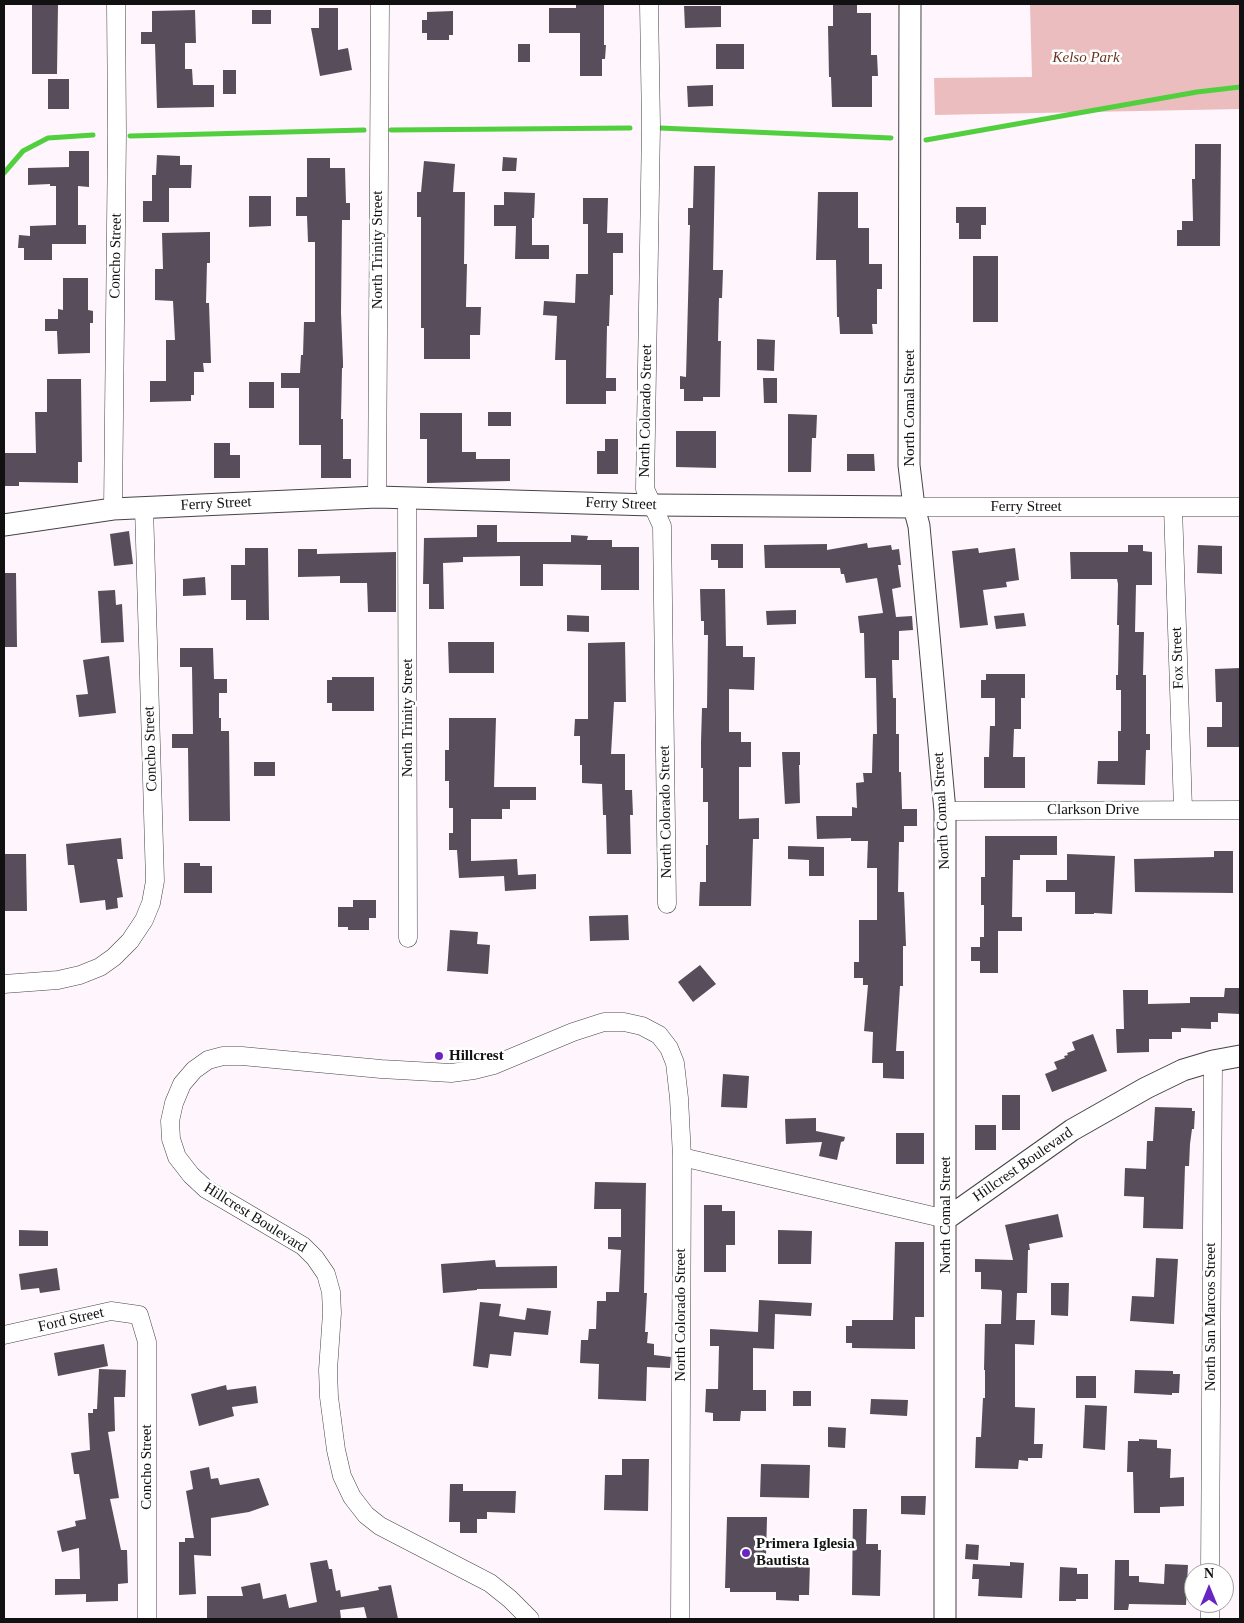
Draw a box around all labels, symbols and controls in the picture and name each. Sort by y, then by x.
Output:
park label: Kelso Park [1052,49,1120,67]
street label: North Trinity Street [369,191,387,309]
street label: Concho Street [106,213,126,299]
street label: North Colorado Street [636,344,656,478]
street label: North Comal Street [901,349,919,467]
street label: Ferry Street [180,493,252,515]
street label: Ferry Street [585,494,657,514]
street label: Ferry Street [990,498,1062,516]
street label: Fox Street [1168,627,1188,689]
street label: North Trinity Street [399,659,417,777]
street label: Concho Street [141,706,161,792]
street label: North Colorado Street [656,745,676,879]
street label: North Comal Street [930,752,954,870]
street label: Clarkson Drive [1047,801,1139,819]
place label: Hillcrest [449,1047,504,1065]
marker: Hillcrest [433,1050,445,1062]
street label: Hillcrest Boulevard [970,1124,1076,1206]
street label: North Comal Street [937,1156,955,1274]
street label: Hillcrest Boulevard [200,1179,310,1257]
street label: North San Marcos Street [1202,1243,1220,1391]
street label: North Colorado Street [672,1248,690,1382]
street label: Ford Street [36,1304,106,1336]
street label: Concho Street [138,1424,156,1510]
place label: Primera Iglesia Bautista [756,1535,855,1570]
marker: Primera Iglesia Bautista [740,1547,752,1559]
north arrow [1184,1563,1234,1613]
text: N [1204,1566,1214,1581]

